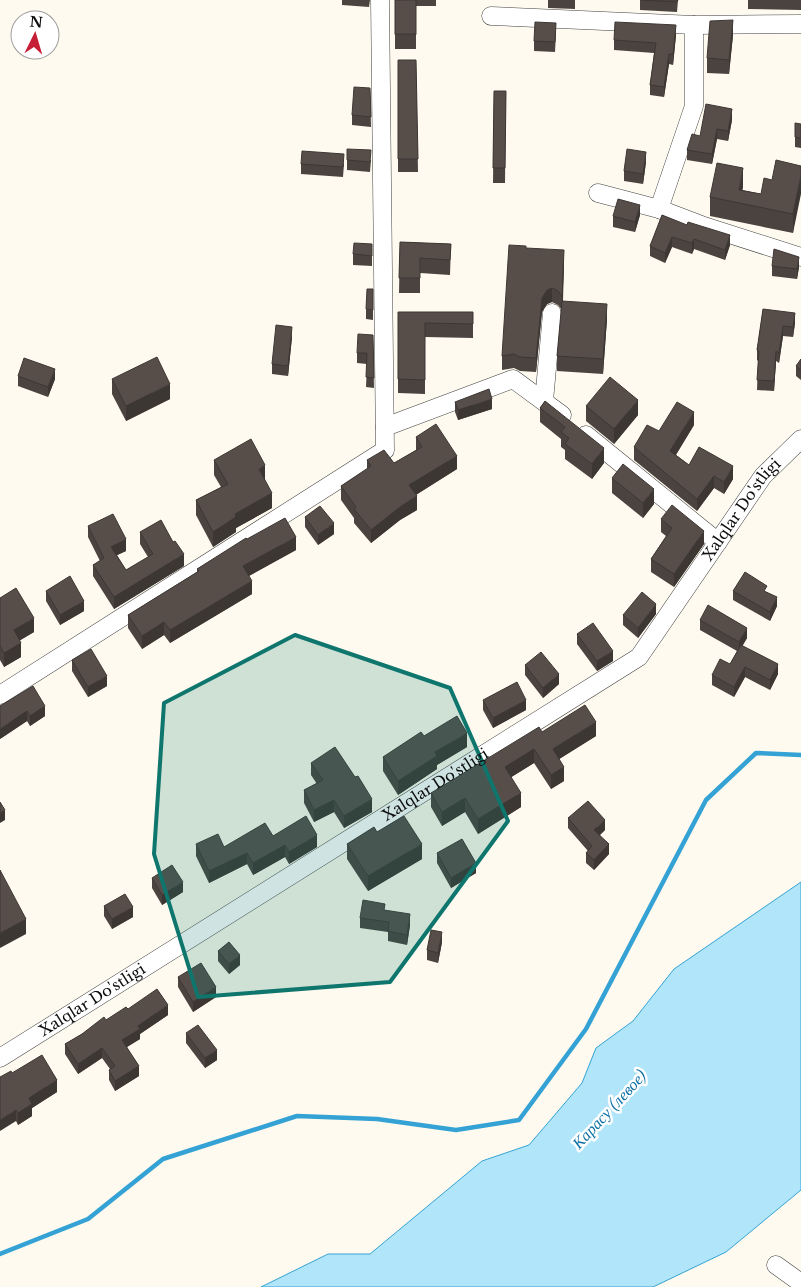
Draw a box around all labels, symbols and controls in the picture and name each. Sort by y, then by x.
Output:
north arrow [10,10,60,60]
text: N [29,13,43,32]
street label: Xalqlar Do'stligi [698,454,784,564]
street label: Xalqlar Do'stligi [378,744,492,825]
street label: Xalqlar Do'stligi [35,959,149,1040]
water label: Карасу (левое) [567,1066,650,1153]

